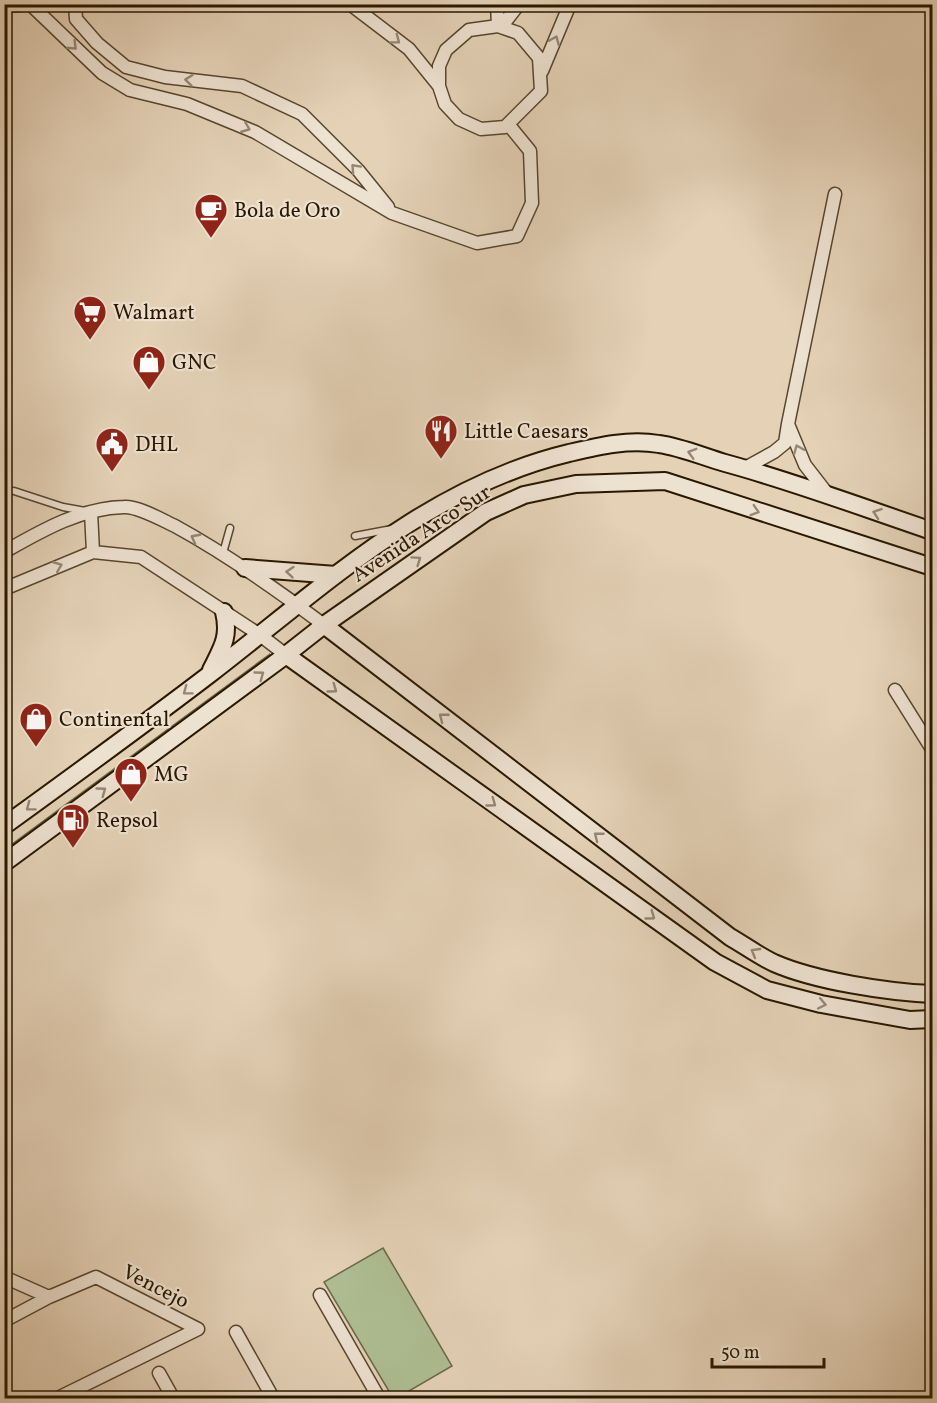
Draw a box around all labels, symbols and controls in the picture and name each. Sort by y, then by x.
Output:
one-way arrow [390,32,401,43]
one-way arrow [548,35,560,46]
one-way arrow [66,39,76,50]
one-way arrow [185,74,194,87]
one-way arrow [240,121,251,133]
one-way arrow [351,164,362,174]
cafe icon: Bola de Oro [193,192,229,239]
place label: Bola de Oro [234,197,340,226]
supermarket icon: Walmart [72,294,108,341]
place label: Walmart [113,299,195,328]
shop icon: GNC [131,344,167,391]
place label: GNC [172,349,217,378]
restaurant icon: Little Caesars [423,413,459,460]
place label: Little Caesars [464,418,588,447]
public building icon: DHL [94,426,130,473]
place label: DHL [135,431,178,460]
one-way arrow [792,444,805,454]
one-way arrow [687,448,697,460]
street label: Avenida Arco Sur [347,478,497,590]
one-way arrow [749,503,760,516]
one-way arrow [872,507,883,520]
one-way arrow [191,534,202,545]
one-way arrow [410,556,421,567]
one-way arrow [52,561,63,573]
one-way arrow [286,565,295,578]
one-way arrow [253,671,264,682]
one-way arrow [327,682,338,693]
one-way arrow [182,684,193,695]
shop icon: Continental [18,701,54,748]
place label: Continental [59,706,169,735]
one-way arrow [439,713,450,724]
shop icon: MG [113,756,149,803]
place label: MG [154,761,189,790]
one-way arrow [96,787,107,798]
one-way arrow [485,796,496,807]
one-way arrow [26,800,37,811]
fuel station icon: Repsol [55,802,91,849]
place label: Repsol [96,807,158,836]
one-way arrow [594,832,605,843]
one-way arrow [644,909,655,920]
one-way arrow [751,947,761,959]
one-way arrow [817,997,827,1010]
street label: Vencejo [117,1258,194,1316]
scale bar [712,1331,824,1369]
text: 50 m [721,1341,760,1366]

